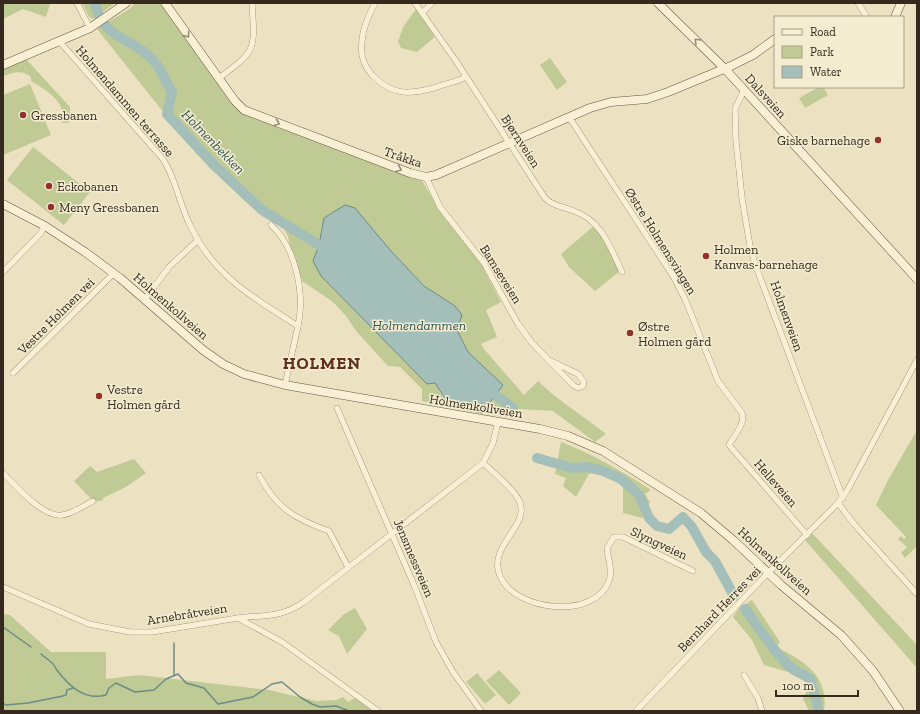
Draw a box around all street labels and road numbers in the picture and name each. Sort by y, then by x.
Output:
street label: Holmendammen terrasse [73,42,177,160]
street label: Dalsveien [742,71,790,122]
street label: Bjørnveien [497,112,544,171]
street label: Tråkka [382,143,425,171]
street label: Østre Holmensvingen [622,185,700,298]
street label: Bamseveien [477,242,525,307]
street label: Holmenkollveien [131,269,212,343]
street label: Vestre Holmen vei [14,274,98,358]
street label: Holmenveien [767,279,807,354]
street label: Holmenkollveien [428,391,524,421]
street label: Helleveien [751,456,801,510]
street label: Jensmessveien [391,517,437,600]
street label: Slyngveien [628,523,690,563]
street label: Holmenkollveien [735,524,815,598]
street label: Bernhard Herres vei [674,563,764,655]
street label: Arnebråtveien [146,600,229,628]

